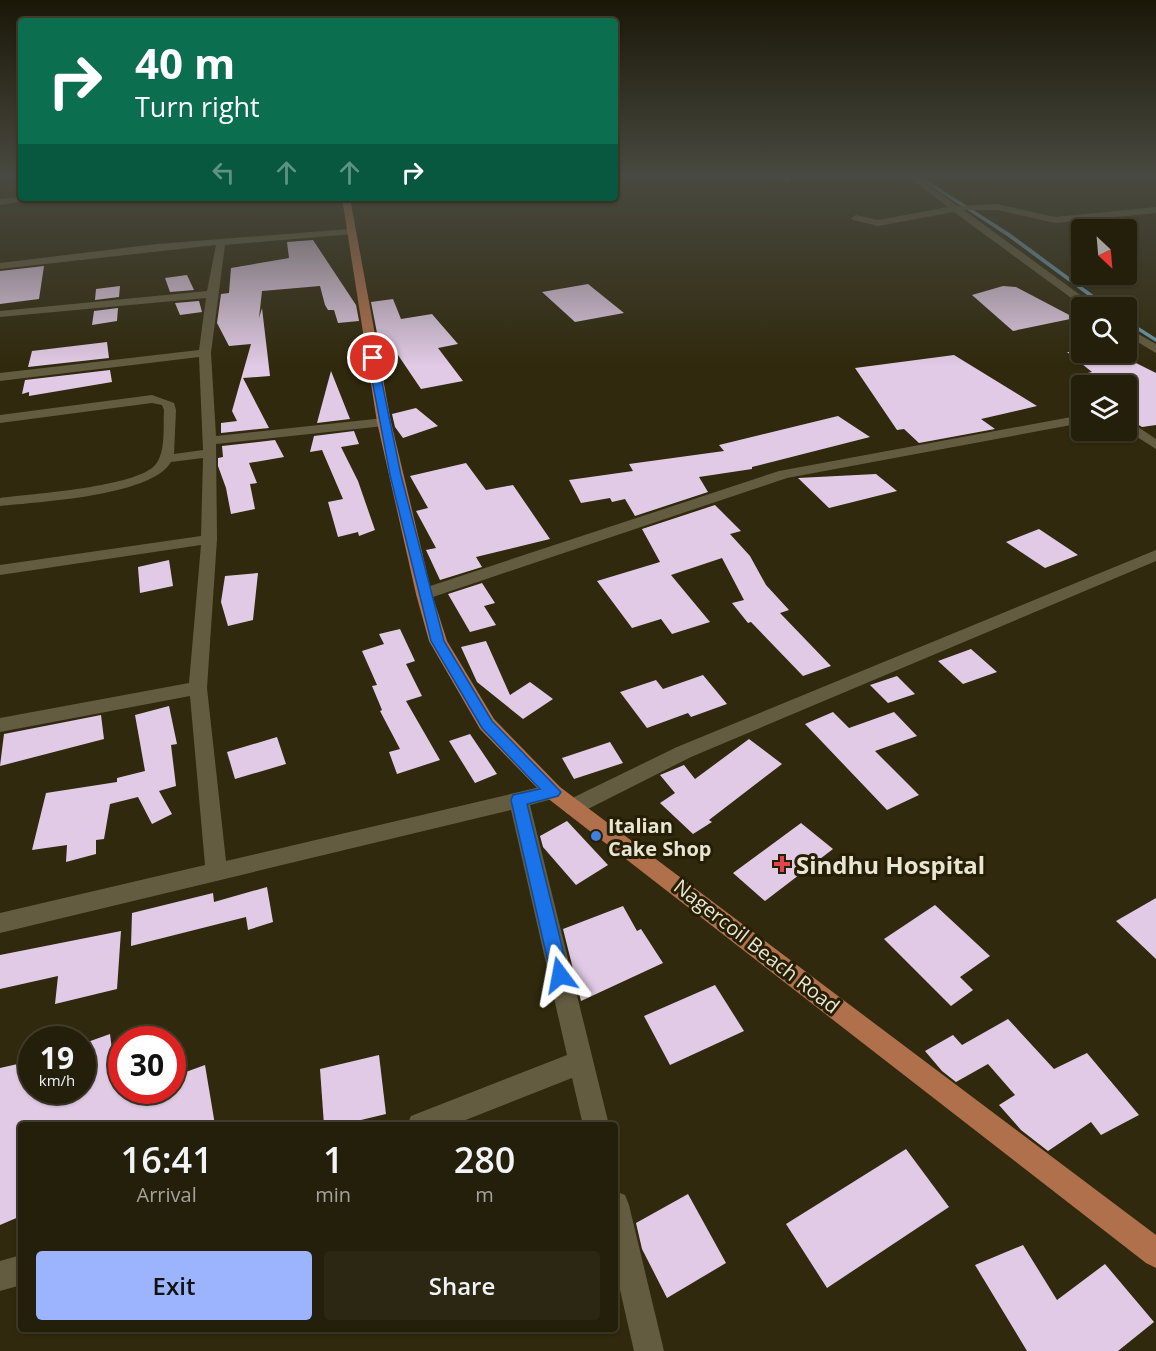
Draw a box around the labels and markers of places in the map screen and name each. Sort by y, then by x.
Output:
pin [347,332,398,383]
place label: Italian Cake Shop [608,812,711,862]
marker: Italian Cake Shop [589,829,603,843]
place label: Sindhu Hospital [796,848,985,881]
marker: Sindhu Hospital [773,855,791,873]

